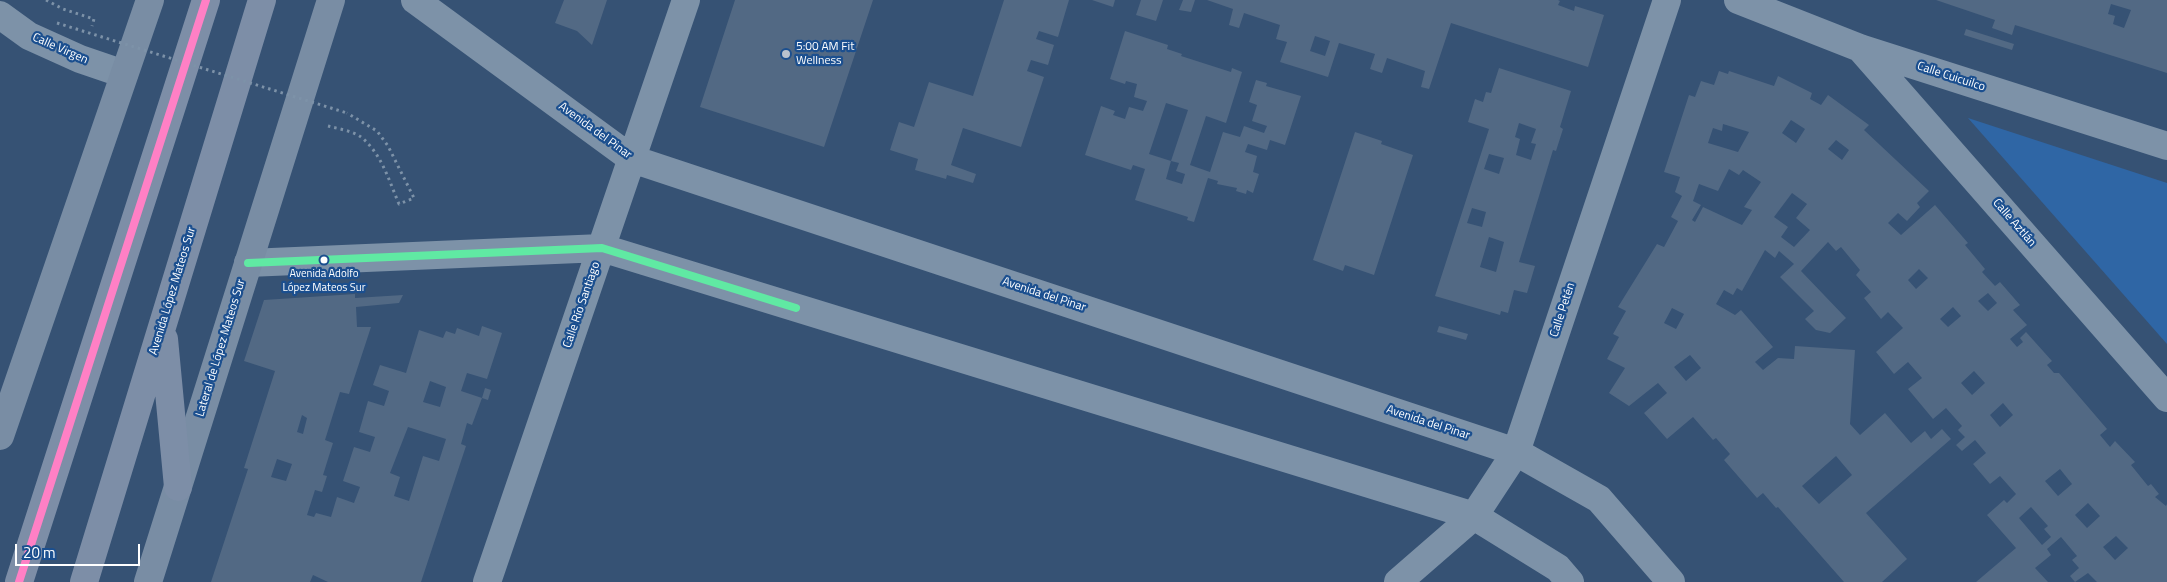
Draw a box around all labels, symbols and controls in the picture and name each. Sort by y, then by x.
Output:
street label: Calle Virgen [30,30,90,68]
place label: 5:00 AM Fit Wellness [796,40,854,68]
marker: 5:00 AM Fit Wellness [780,48,792,60]
street label: Calle Cuicuilco [1915,59,1987,95]
street label: Avenida del Pinar [556,100,634,162]
street label: Calle Aztlán [1989,196,2039,250]
street label: Avenida López Mateos Sur [147,225,199,357]
marker: Avenida Adolfo López Mateos Sur [319,255,329,265]
street label: Calle Río Santiago [561,260,603,350]
place label: Avenida Adolfo López Mateos Sur [283,267,365,293]
street label: Avenida del Pinar [1000,275,1088,315]
street label: Lateral de López Mateos Sur [193,277,249,419]
street label: Calle Petén [1547,281,1579,339]
street label: Avenida del Pinar [1384,403,1472,443]
scale bar [18,534,142,566]
text: 20 m [23,541,56,564]

